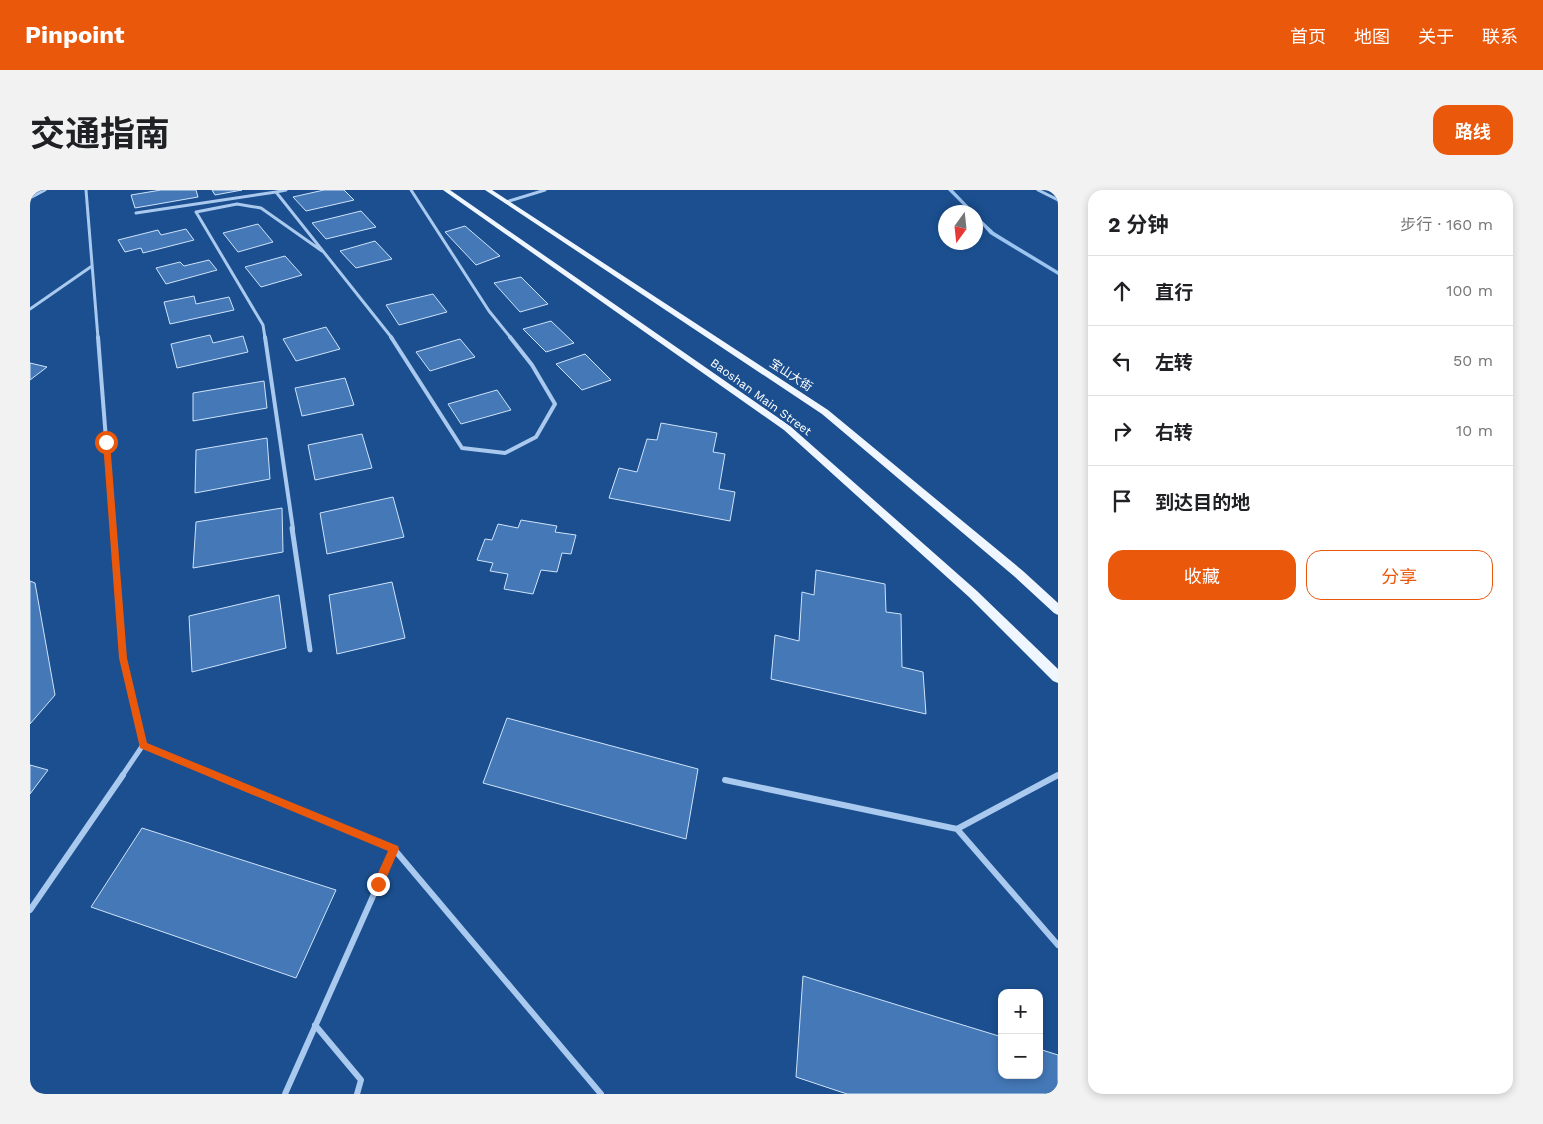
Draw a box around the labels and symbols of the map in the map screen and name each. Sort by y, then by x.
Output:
north arrow [938,205,983,250]
street label: Baoshan Main Street [708,356,814,438]
street label: 宝山大街 [767,356,815,394]
route start [95,431,118,454]
route end [367,873,390,896]

